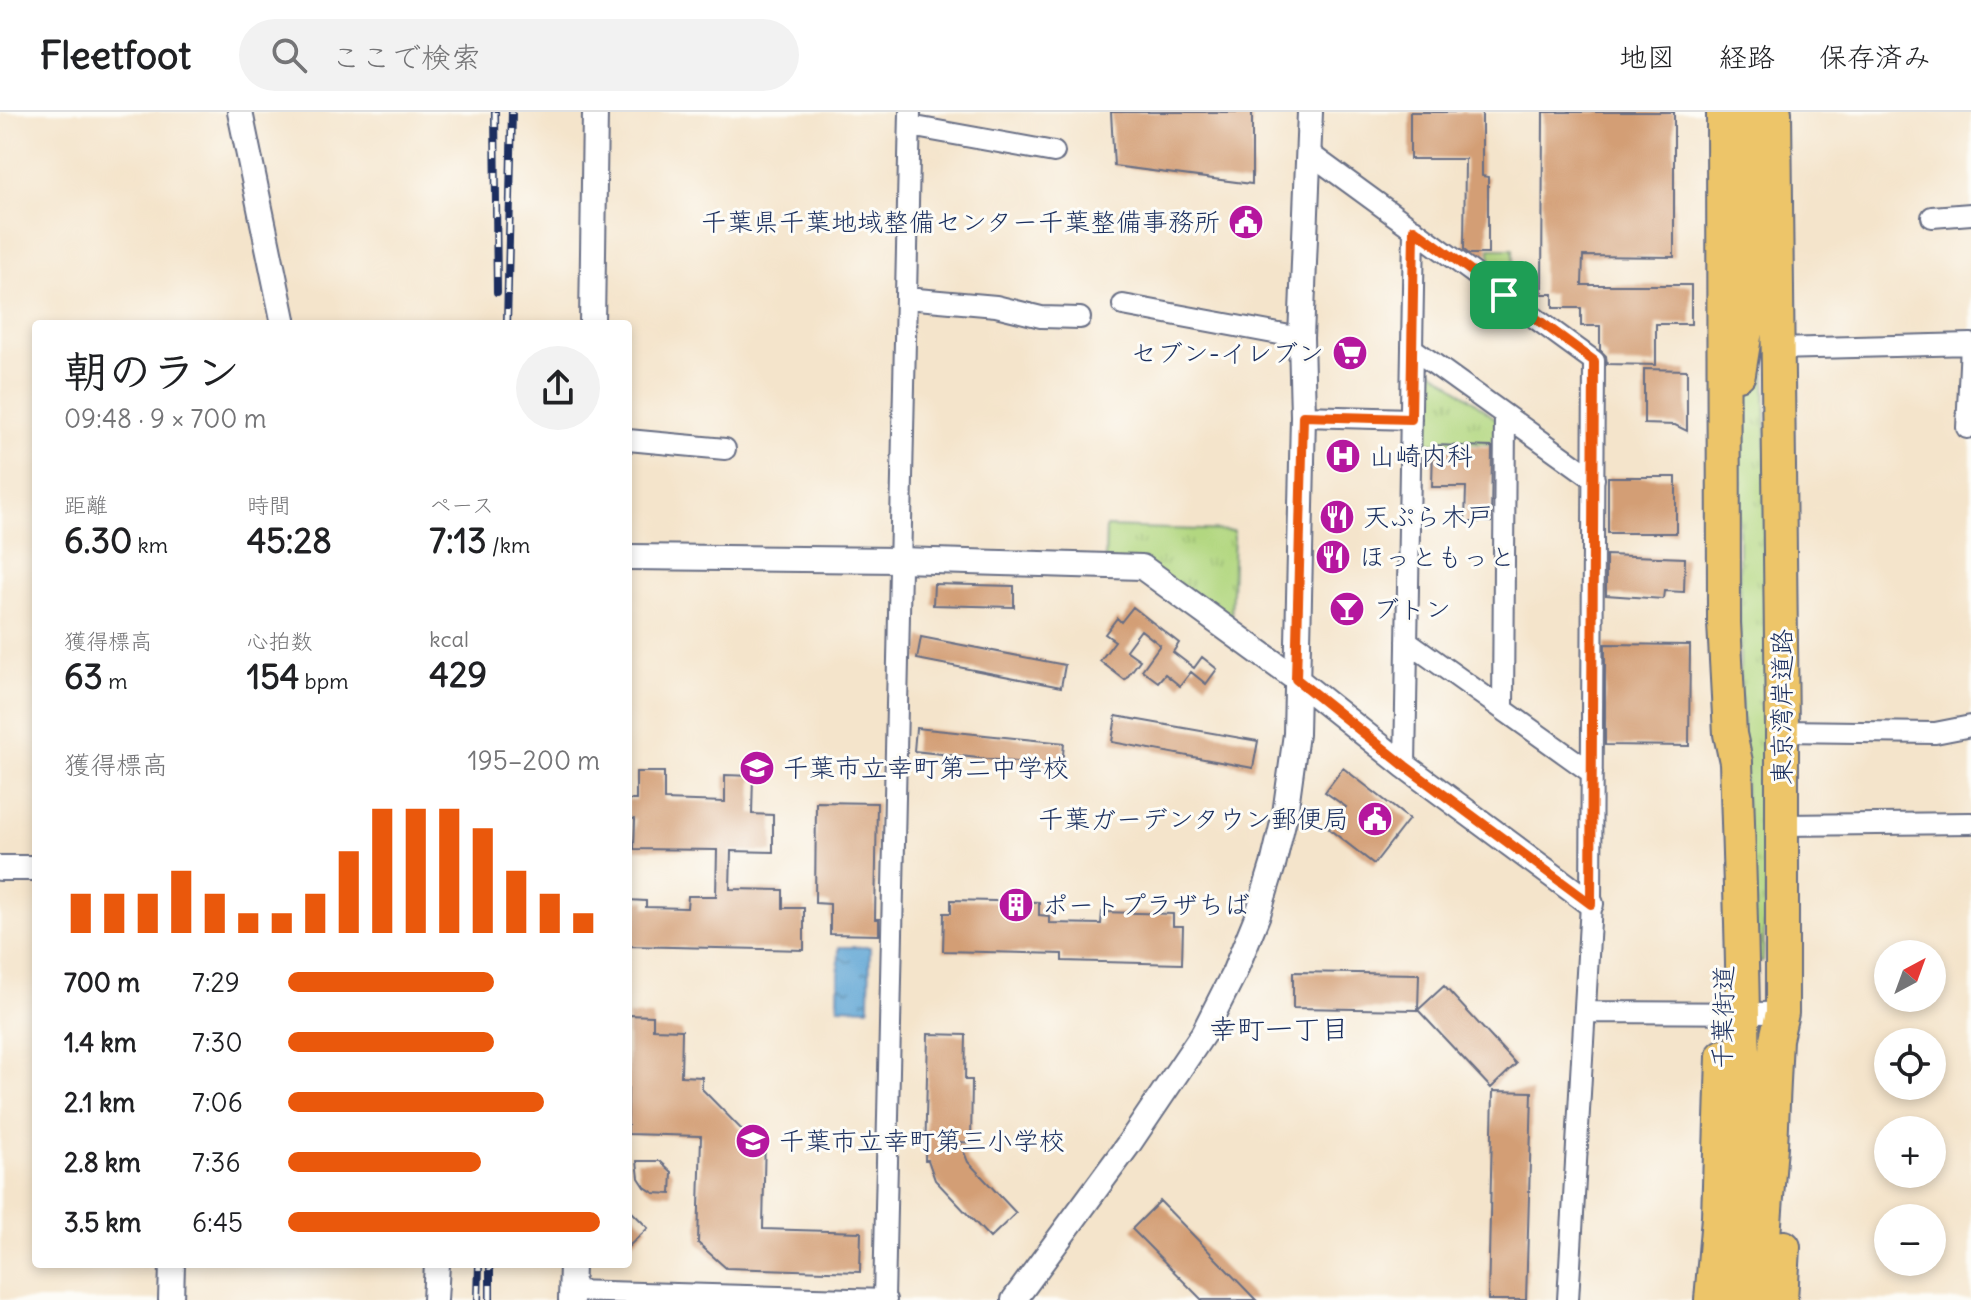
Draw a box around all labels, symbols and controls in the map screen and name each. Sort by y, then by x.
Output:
search box [239,19,799,91]
text: Fleetfoot [40,32,191,79]
icon: search [267,33,311,77]
text: ここで検索 [331,38,481,76]
text: 地図 [1619,39,1675,75]
text: 経路 [1719,39,1775,75]
text: 保存済み [1819,39,1931,75]
public building icon: 千葉県千葉地域整備センター千葉整備事務所 [1227,203,1265,241]
place label: 千葉県千葉地域整備センター千葉整備事務所 [701,205,1220,238]
pin [1470,261,1538,329]
icon: arrive [1482,273,1526,317]
supermarket icon: セブン-イレブン [1331,334,1369,372]
place label: セブン-イレブン [1131,336,1324,369]
text: 朝のラン [64,344,240,399]
button: share [516,346,600,430]
text: 09:48 · 9 × 700 m [64,402,266,435]
hospital icon: 山崎内科 [1324,437,1362,475]
place label: 山崎内科 [1369,439,1473,472]
text: 距離 [64,491,108,519]
text: 時間 [247,491,291,519]
text: ペース [429,491,494,519]
restaurant icon: 天ぷら木戸 [1318,498,1356,536]
place label: 天ぷら木戸 [1363,500,1493,533]
text: 6.30 [64,519,132,562]
text: 45:28 [247,519,332,562]
text: 7:13 [429,519,486,562]
text: km [132,531,168,559]
text: /km [486,531,530,559]
restaurant icon: ほっともっと [1314,538,1352,576]
place label: ほっともっと [1359,540,1515,573]
bar icon: ブトン [1328,590,1366,628]
place label: ブトン [1373,592,1451,625]
text: kcal [429,625,469,653]
text: 獲得標高 [64,627,152,655]
text: 心拍数 [247,627,313,655]
street label: 東京湾岸道路 [1765,629,1798,785]
text: 429 [429,653,487,696]
text: 63 [64,655,103,698]
text: 154 [247,655,299,698]
text: m [103,667,127,695]
text: bpm [299,667,349,695]
text: 195–200 m [468,744,600,777]
text: 獲得標高 [64,748,168,781]
school or university icon: 千葉市立幸町第二中学校 [738,749,776,787]
place label: 千葉市立幸町第二中学校 [783,751,1069,784]
public building icon: 千葉ガーデンタウン郵便局 [1356,800,1394,838]
place label: 千葉ガーデンタウン郵便局 [1038,802,1349,835]
building icon: ポートプラザちば [997,886,1035,924]
place label: ポートプラザちば [1042,888,1250,921]
north arrow [1874,940,1946,1012]
map controls [1874,940,1946,1276]
street label: 千葉街道 [1705,965,1740,1069]
text: 700 m [64,966,140,999]
text: 7:29 [192,966,240,999]
district label: 幸町一丁目 [1209,1011,1349,1047]
text: 1.4 km [64,1026,137,1059]
text: 7:30 [192,1026,243,1059]
button: locate [1874,1028,1946,1100]
text: 2.1 km [64,1086,135,1119]
text: 7:06 [192,1086,243,1119]
button: + [1874,1116,1946,1188]
school or university icon: 千葉市立幸町第三小学校 [734,1122,772,1160]
place label: 千葉市立幸町第三小学校 [779,1124,1065,1157]
text: 2.8 km [64,1146,141,1179]
text: 7:36 [192,1146,240,1179]
button: − [1874,1204,1946,1276]
text: 3.5 km [64,1206,141,1239]
text: 6:45 [192,1206,243,1239]

